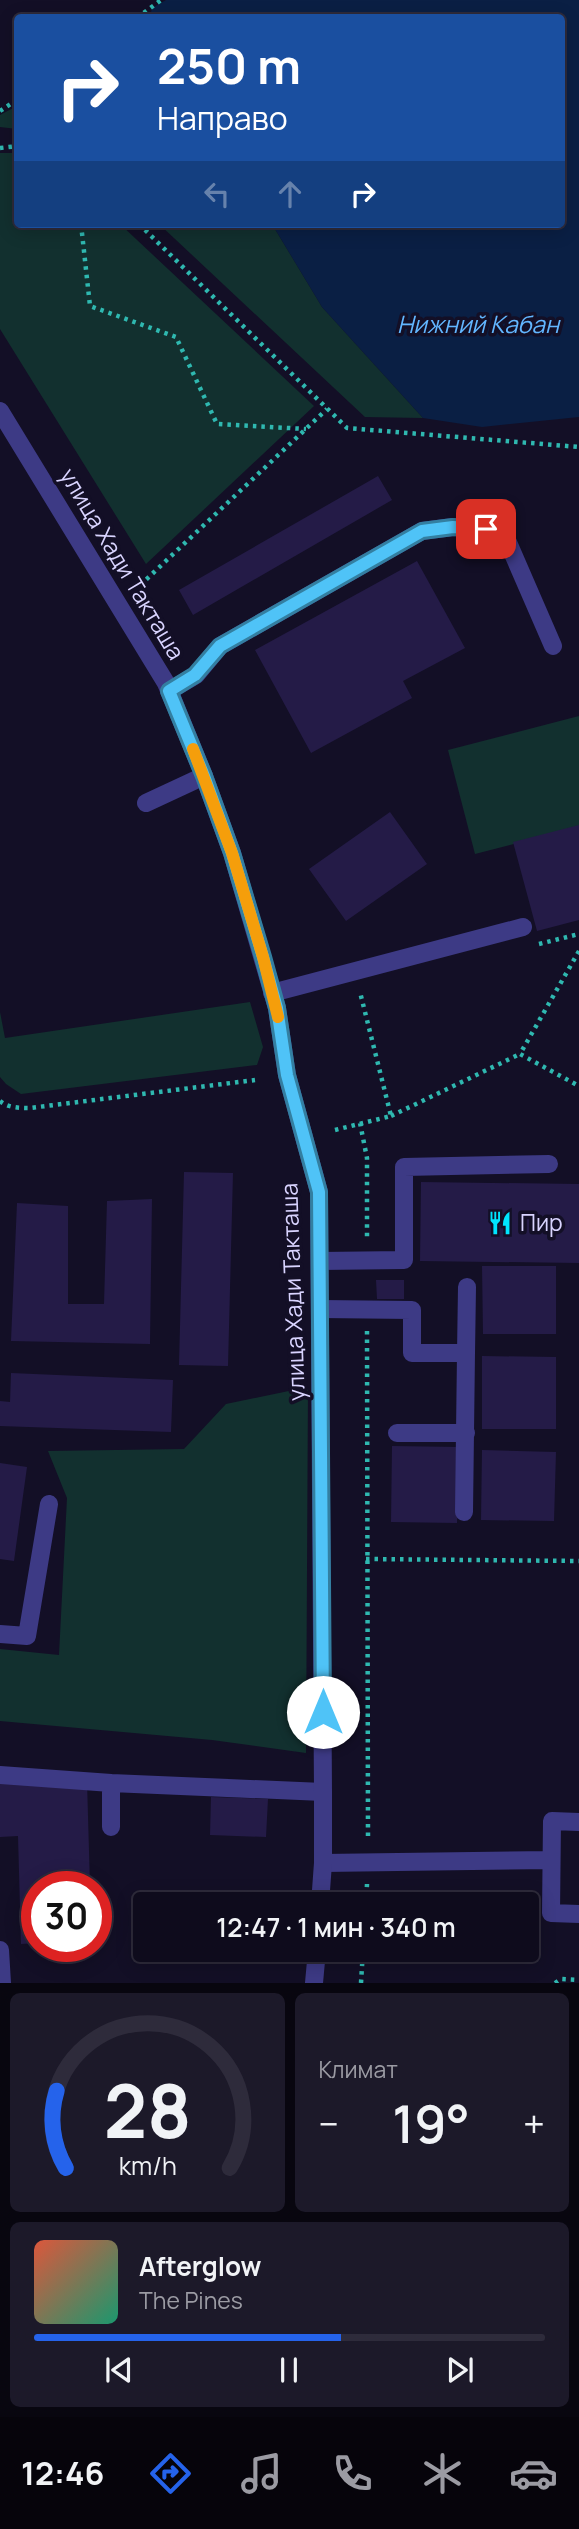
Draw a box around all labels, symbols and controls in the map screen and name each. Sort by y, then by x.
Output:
text: 250 m [157,32,301,99]
icon: right [42,42,133,133]
text: Направо [157,96,288,140]
icon: left [198,175,236,213]
icon: ahead [271,175,309,213]
icon: right [344,175,382,213]
water label: Нижний Кабан [397,307,561,340]
street label: улица Хади Такташа [53,462,193,665]
pin [456,499,516,559]
icon: arrive [467,510,505,548]
street label: улица Хади Такташа [272,1182,312,1402]
place label: Пир [520,1206,563,1238]
restaurant icon: Пир [486,1209,514,1237]
position arrow [286,1675,360,1749]
speed limit sign: 30 [21,1871,112,1962]
text: 12:47 · 1 мин · 340 m [216,1909,456,1945]
text: Климат [319,2053,398,2085]
text: 28 [103,2061,191,2161]
text: 19° [392,2088,470,2159]
text: − [319,2097,339,2149]
text: + [523,2097,545,2149]
text: km/h [118,2148,176,2183]
text: Afterglow [139,2248,261,2284]
text: The Pines [139,2284,243,2316]
icon: previous [100,2351,138,2389]
icon: pause [270,2351,308,2389]
icon: next [441,2351,479,2389]
icon: directions [146,2449,195,2498]
icon: music [237,2449,286,2498]
icon: phone [328,2449,377,2498]
icon: climate [418,2449,467,2498]
icon: car [509,2449,558,2498]
text: 12:46 [21,2451,104,2495]

